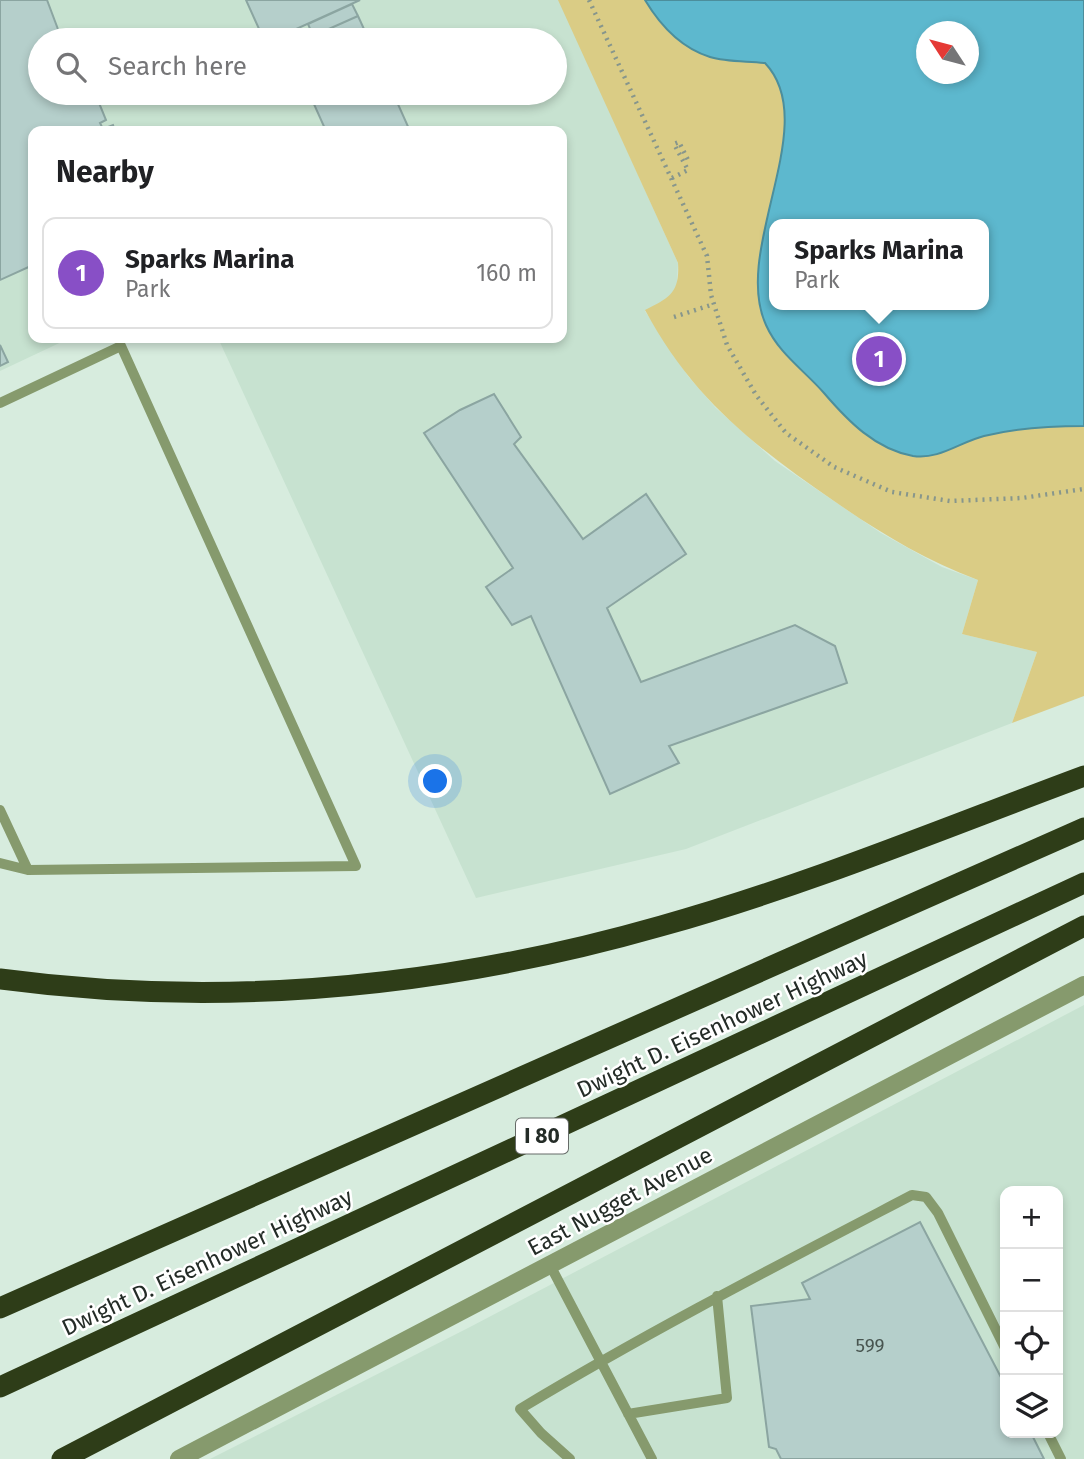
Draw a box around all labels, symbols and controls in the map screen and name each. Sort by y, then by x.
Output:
north arrow [916,21,979,84]
search box [28,28,567,105]
icon: search [52,48,90,86]
text: Search here [108,51,247,82]
text: Nearby [56,154,154,190]
popup [769,219,989,310]
text: Sparks Marina [794,235,964,266]
text: Sparks Marina [125,244,294,275]
text: 1 [76,259,86,287]
text: 160 m [476,259,537,287]
text: Park [794,266,840,294]
text: Park [125,275,170,303]
pin: 1 [856,333,902,385]
your location [418,764,452,798]
street label: Dwight D. Eisenhower Highway [572,944,872,1104]
road number: I 80 [516,1118,568,1154]
street label: East Nugget Avenue [523,1140,717,1262]
street label: Dwight D. Eisenhower Highway [57,1182,357,1342]
map controls [1000,1186,1063,1438]
button: + [1000,1186,1063,1249]
button: − [1000,1249,1063,1312]
button: locate [1000,1312,1063,1375]
house number: 599 [855,1334,885,1357]
button: layers [1000,1375,1063,1438]

